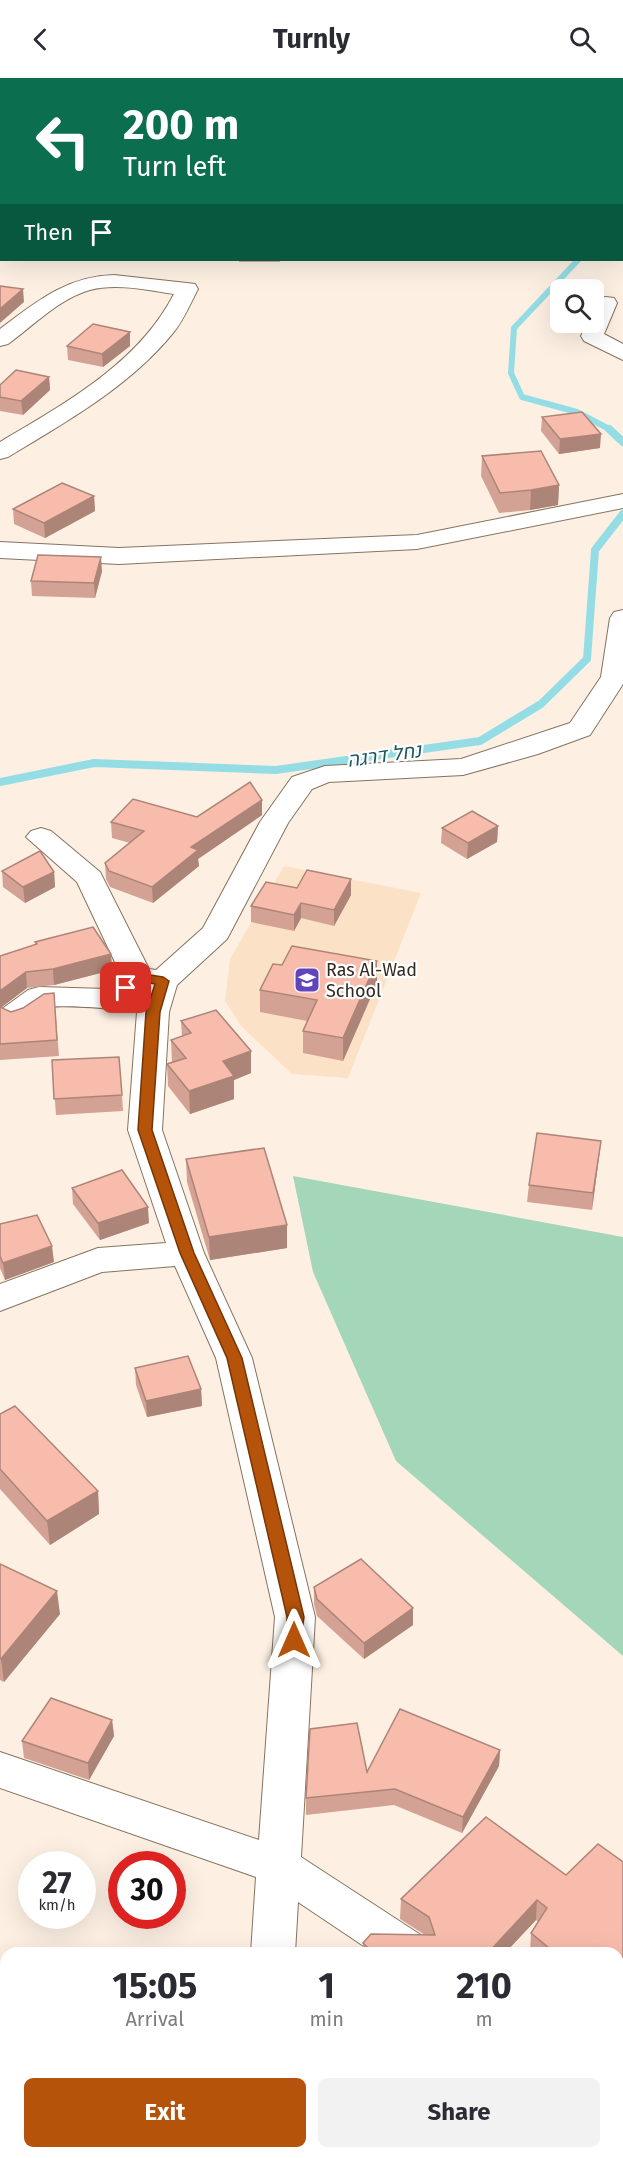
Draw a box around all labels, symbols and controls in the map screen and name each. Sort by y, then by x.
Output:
icon: back [24,23,57,56]
text: Turnly [273,23,350,55]
icon: search [566,23,599,56]
text: 200 m [123,100,239,150]
icon: left [24,102,102,180]
text: Turn left [123,151,226,183]
icon: arrive [85,216,118,249]
text: Then [24,219,73,246]
map controls [550,279,604,333]
button: search [550,279,604,333]
water label: נחל דרגה [345,738,424,772]
place label: Ras Al-Wad School [326,959,417,1002]
pin [100,962,151,1013]
school or university icon: Ras Al-Wad School [292,965,322,995]
icon: arrive [109,971,142,1004]
position arrow [262,1608,326,1672]
speed limit sign: 30 [108,1851,186,1929]
text: 27 [42,1865,72,1901]
text: km/h [38,1896,76,1914]
text: 15:05 [112,1964,197,2008]
text: 1 [318,1964,335,2008]
text: 210 [456,1964,512,2008]
text: Arrival [125,2007,184,2031]
text: min [309,2007,344,2031]
text: m [475,2007,493,2031]
button: Exit [24,2078,306,2147]
button: Share [318,2078,600,2147]

